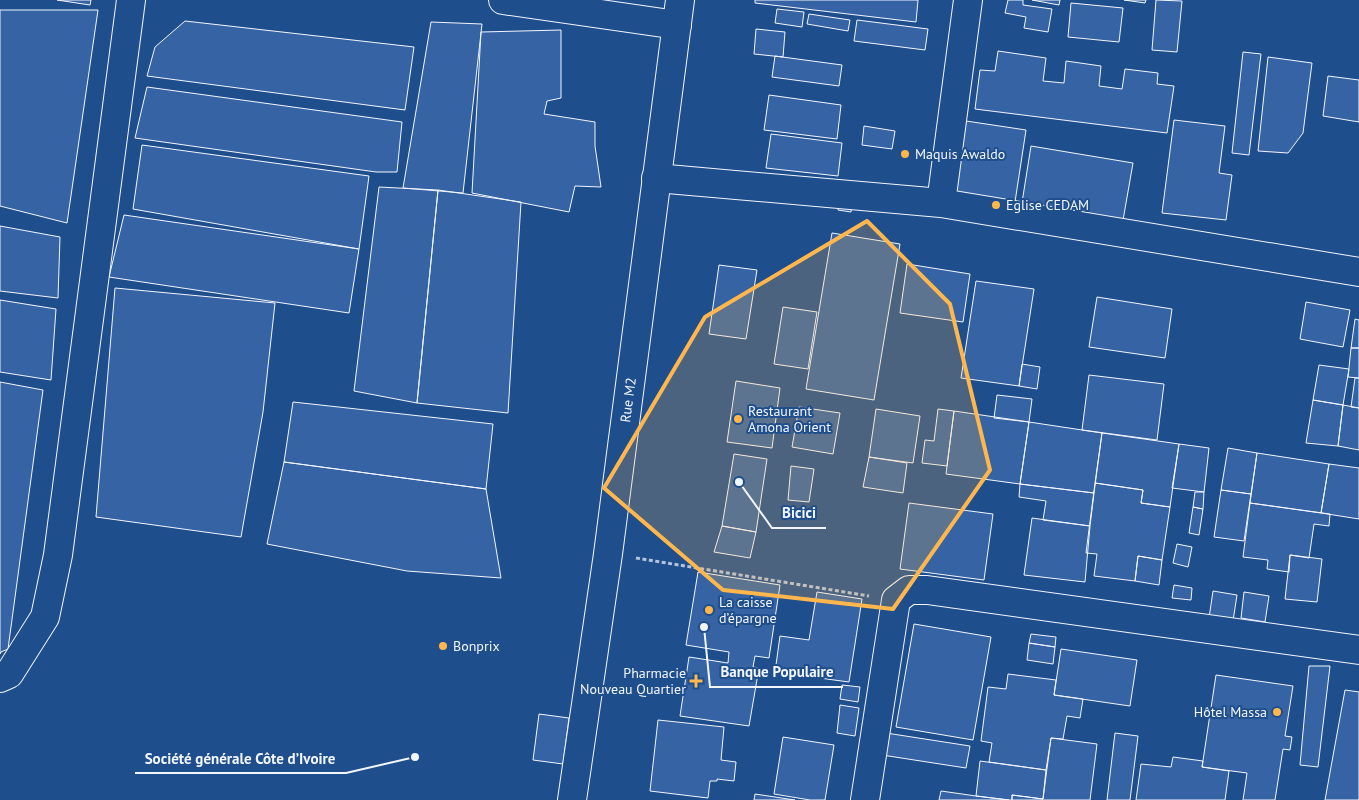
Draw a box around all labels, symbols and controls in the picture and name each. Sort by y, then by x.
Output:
place label: Maquis Awaldo [915,145,1005,163]
marker: Maquis Awaldo [899,148,911,160]
place label: Eglise CEDAM [1006,196,1089,214]
marker: Eglise CEDAM [990,199,1002,211]
street label: Rue M2 [616,376,640,424]
place label: Restaurant Amona Orient [748,402,831,436]
marker: Restaurant Amona Orient [732,413,744,425]
callout: Bicici [772,498,826,528]
text: Bicici [782,503,816,522]
place label: La caisse d’épargne [719,593,777,627]
marker: La caisse d’épargne [703,604,715,616]
place label: Bonprix [453,637,500,655]
marker: Bonprix [437,640,449,652]
callout: Banque Populaire [710,657,843,687]
text: Banque Populaire [720,662,834,681]
place label: Pharmacie Nouveau Quartier [580,664,686,698]
marker: Pharmacie Nouveau Quartier [690,675,702,687]
place label: Hôtel Massa [1194,703,1267,721]
marker: Hôtel Massa [1271,706,1283,718]
callout: Société générale Côte d’Ivoire [135,743,346,773]
text: Société générale Côte d’Ivoire [145,749,336,768]

